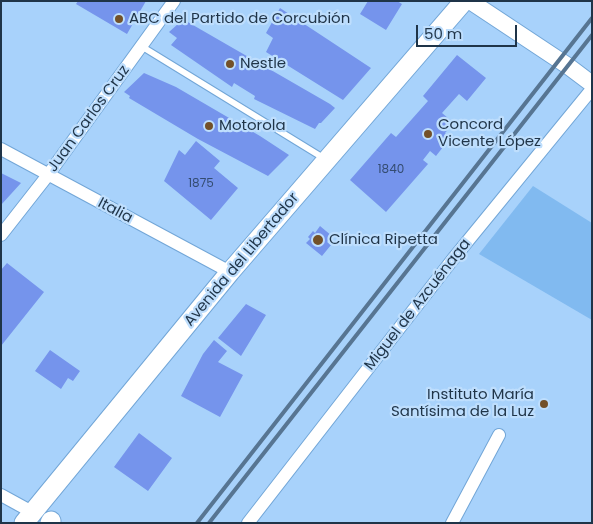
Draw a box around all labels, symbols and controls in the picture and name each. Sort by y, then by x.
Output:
place label: ABC del Partido de Corcubión [129,10,350,28]
marker: ABC del Partido de Corcubión [113,13,125,25]
scale bar [418,15,519,47]
text: 50 m [424,23,462,44]
place label: Nestle [240,55,286,73]
marker: Nestle [224,58,236,70]
street label: Juan Carlos Cruz [44,62,134,176]
place label: Concord Vicente López [438,116,541,151]
place label: Motorola [219,117,286,135]
marker: Motorola [203,120,215,132]
marker: Concord Vicente López [422,128,434,140]
house number: 1840 [378,163,404,177]
house number: 1875 [188,177,214,191]
street label: Avenida del Libertador [181,190,303,330]
street label: Italia [95,194,135,228]
place label: Clínica Ripetta [329,231,438,249]
marker: Clínica Ripetta [311,233,325,247]
street label: Miguel de Azcuénaga [361,236,475,374]
place label: Instituto María Santísima de la Luz [391,386,534,421]
marker: Instituto María Santísima de la Luz [538,398,550,410]

